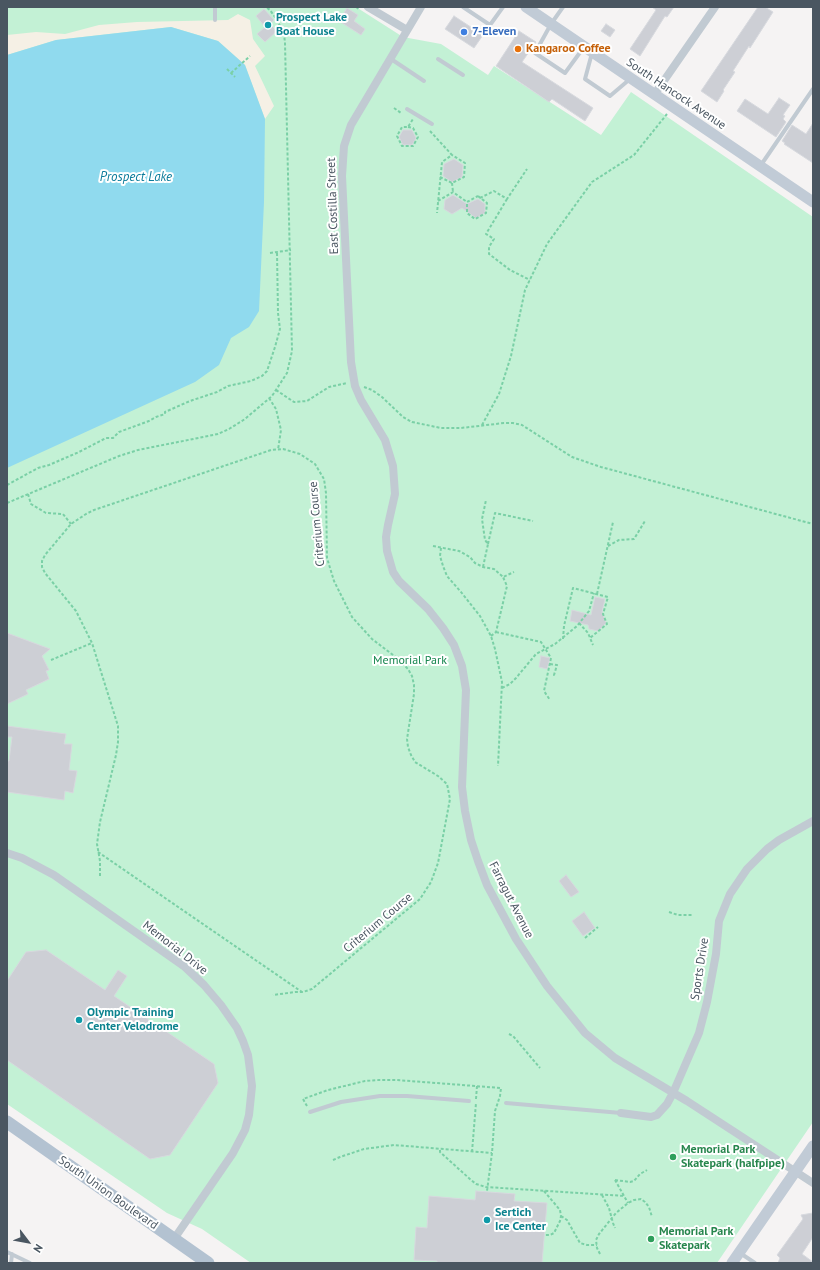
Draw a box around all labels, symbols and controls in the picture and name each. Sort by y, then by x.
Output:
place label: Prospect Lake Boat House [276,11,347,39]
marker: Prospect Lake Boat House [263,20,273,30]
place label: 7-Eleven [472,25,516,39]
marker: 7-Eleven [459,27,469,37]
place label: Kangaroo Coffee [526,42,611,56]
marker: Kangaroo Coffee [513,44,523,54]
street label: South Hancock Avenue [623,55,729,133]
street label: East Costilla Street [324,157,342,255]
water label: Prospect Lake [100,169,172,185]
street label: Criterium Course [306,481,328,567]
park label: Memorial Park [373,654,447,668]
street label: Farragut Avenue [486,859,536,941]
street label: Criterium Course [341,890,415,956]
street label: Memorial Drive [140,918,210,978]
street label: Sports Drive [688,937,712,1001]
place label: Olympic Training Center Velodrome [87,1006,179,1034]
marker: Olympic Training Center Velodrome [74,1015,84,1025]
place label: Memorial Park Skatepark (halfpipe) [681,1143,785,1171]
marker: Memorial Park Skatepark (halfpipe) [668,1152,678,1162]
street label: South Union Boulevard [55,1153,161,1233]
place label: Sertich Ice Center [495,1206,546,1234]
marker: Sertich Ice Center [482,1215,492,1225]
north arrow [8,1222,48,1262]
place label: Memorial Park Skatepark [659,1225,733,1253]
marker: Memorial Park Skatepark [646,1234,656,1244]
text: N [30,1242,46,1255]

